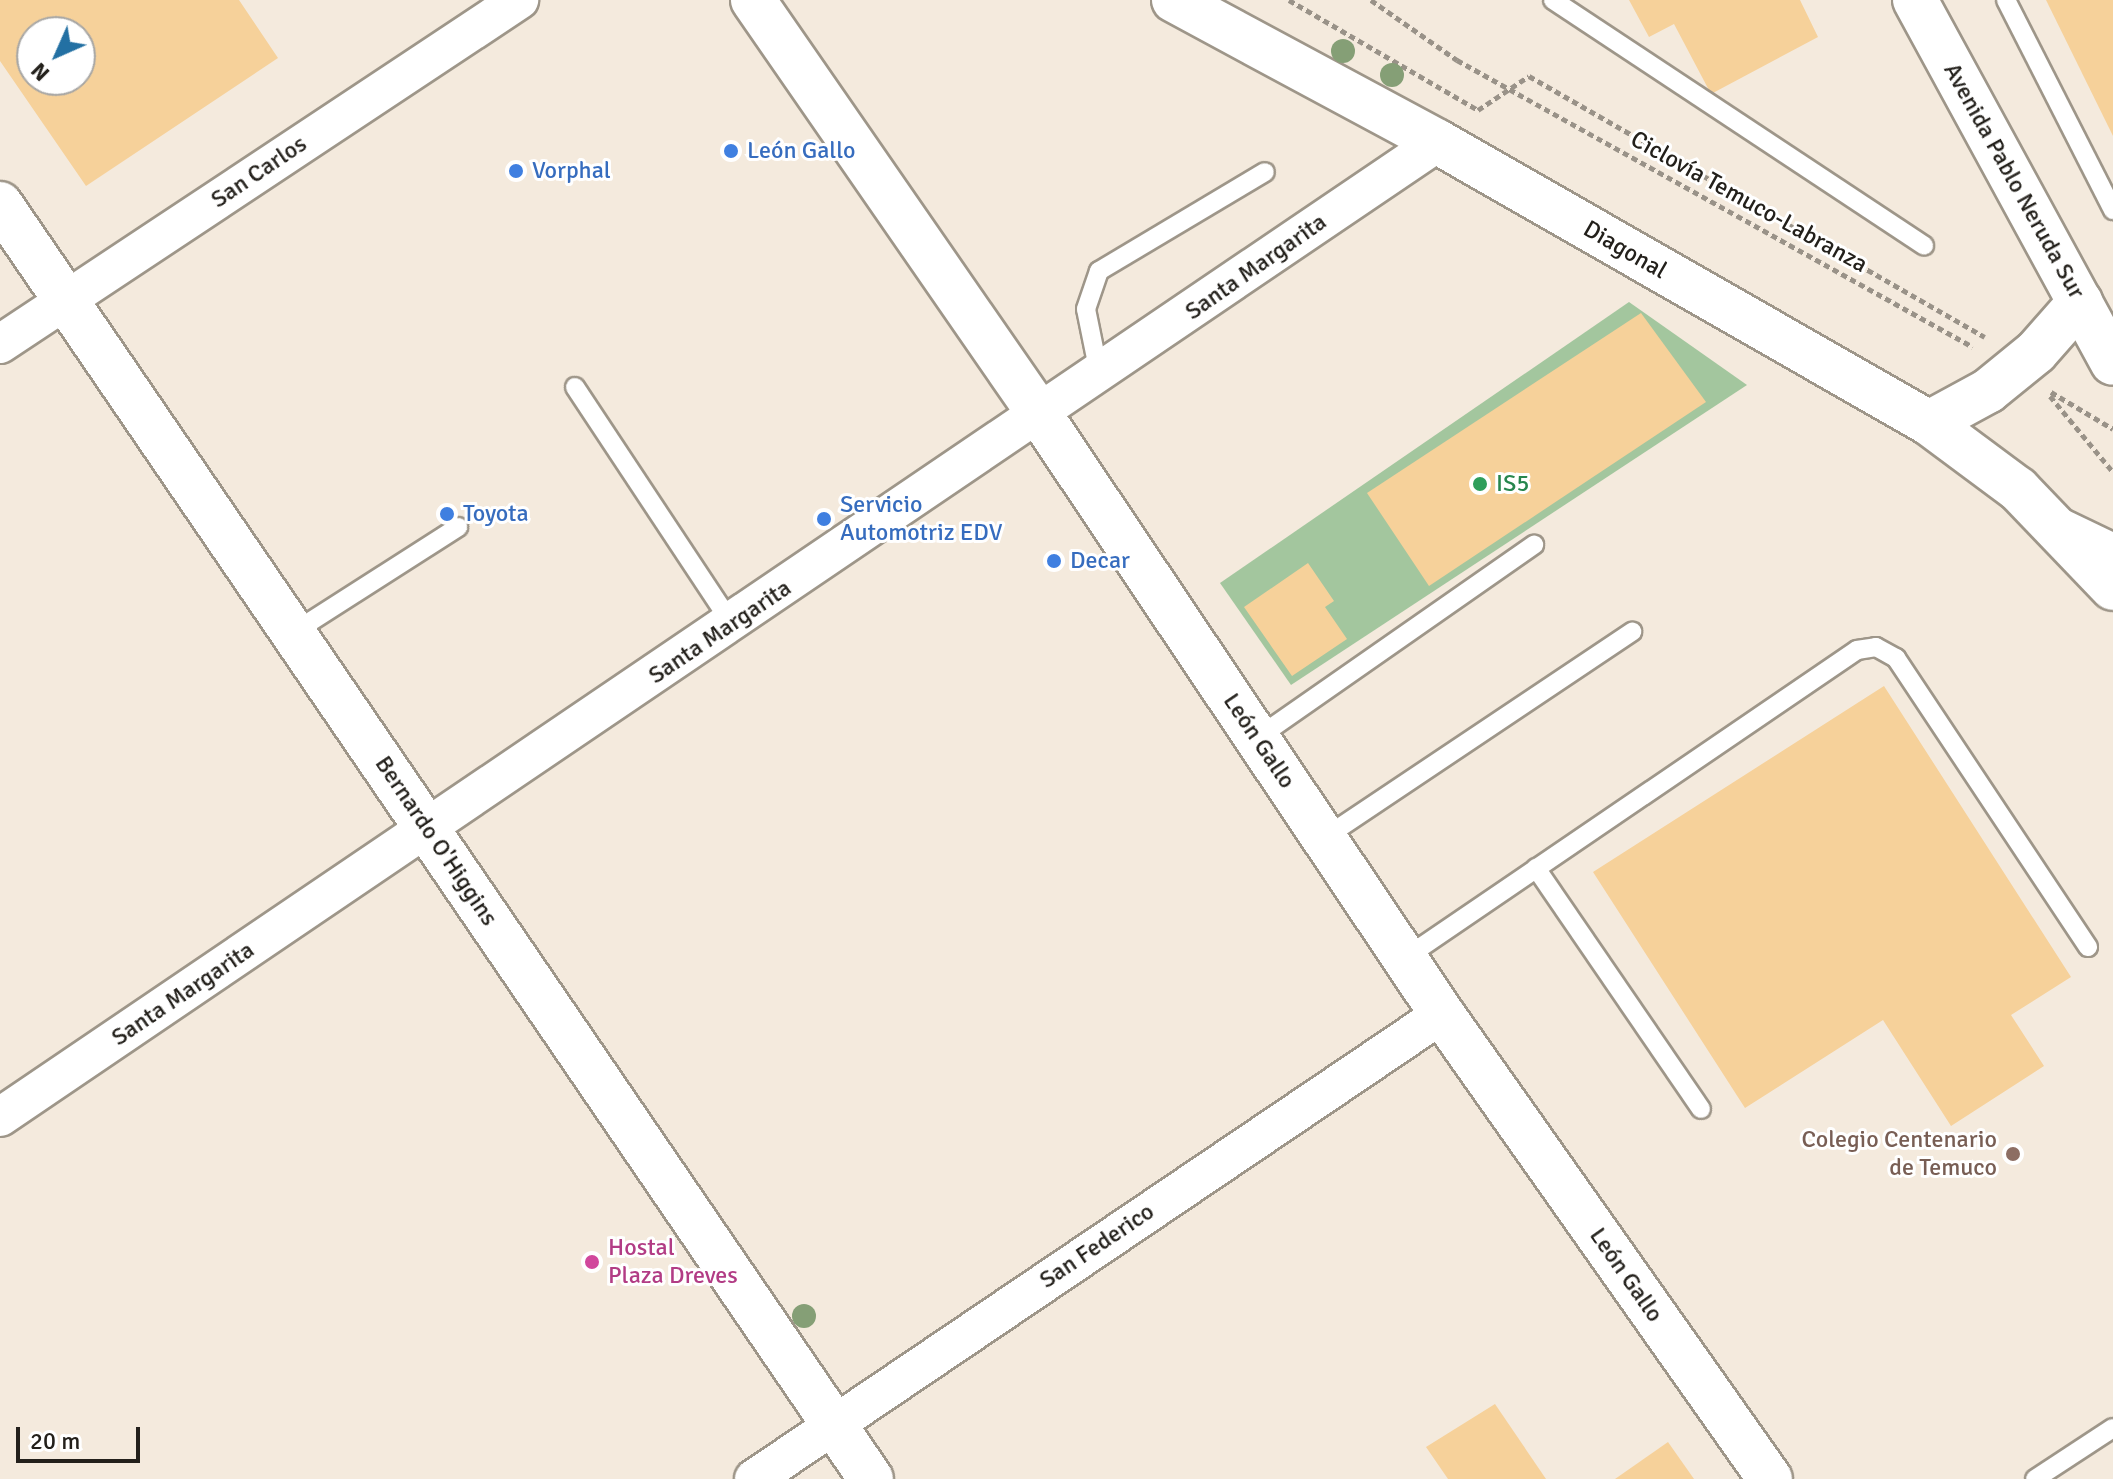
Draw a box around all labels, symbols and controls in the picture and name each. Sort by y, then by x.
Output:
north arrow [16,16,96,96]
text: N [25,57,55,87]
street label: Avenida Pablo Neruda Sur [1937,58,2091,304]
street label: Ciclovía Temuco-Labranza [1626,125,1872,279]
street label: San Carlos [206,130,312,214]
place label: León Gallo [747,137,855,165]
marker: León Gallo [722,142,740,160]
place label: Vorphal [532,157,611,185]
marker: Vorphal [507,162,525,180]
street label: Santa Margarita [1180,208,1332,326]
street label: Diagonal [1578,215,1672,285]
place label: IS5 [1496,470,1529,498]
marker: IS5 [1471,475,1489,493]
place label: Servicio Automotriz EDV [840,491,1003,547]
place label: Toyota [463,500,529,528]
marker: Toyota [438,505,456,523]
marker: Servicio Automotriz EDV [815,510,833,528]
place label: Decar [1070,547,1130,575]
marker: Decar [1045,552,1063,570]
street label: Santa Margarita [643,574,797,690]
street label: León Gallo [1217,688,1301,794]
street label: Bernardo O'Higgins [369,751,503,931]
street label: Santa Margarita [106,936,260,1052]
place label: Colegio Centenario de Temuco [1801,1126,1997,1182]
marker: Colegio Centenario de Temuco [2004,1145,2022,1163]
street label: San Federico [1034,1197,1160,1295]
street label: León Gallo [1583,1222,1669,1328]
place label: Hostal Plaza Dreves [608,1234,738,1290]
marker: Hostal Plaza Dreves [583,1253,601,1271]
scale bar [20,1411,144,1461]
text: 20 m [30,1426,80,1456]

